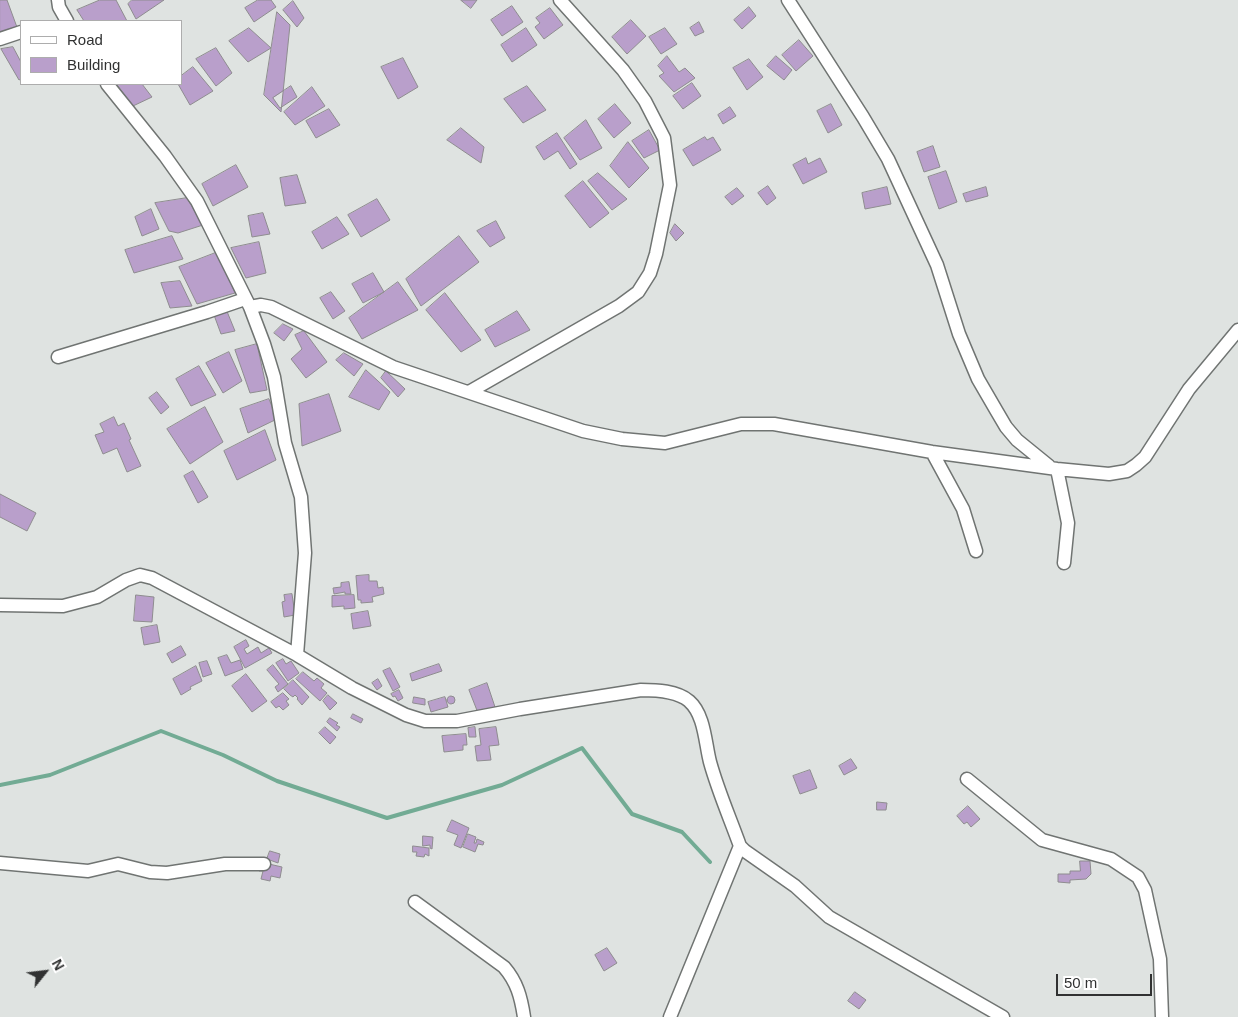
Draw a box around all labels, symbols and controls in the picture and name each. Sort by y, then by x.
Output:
legend [20,20,182,85]
text: Road [67,31,103,48]
text: Building [67,56,120,73]
north arrow [20,947,70,997]
text: N [49,956,68,973]
scale bar [1058,964,1154,996]
text: 50 m [1064,974,1097,991]

